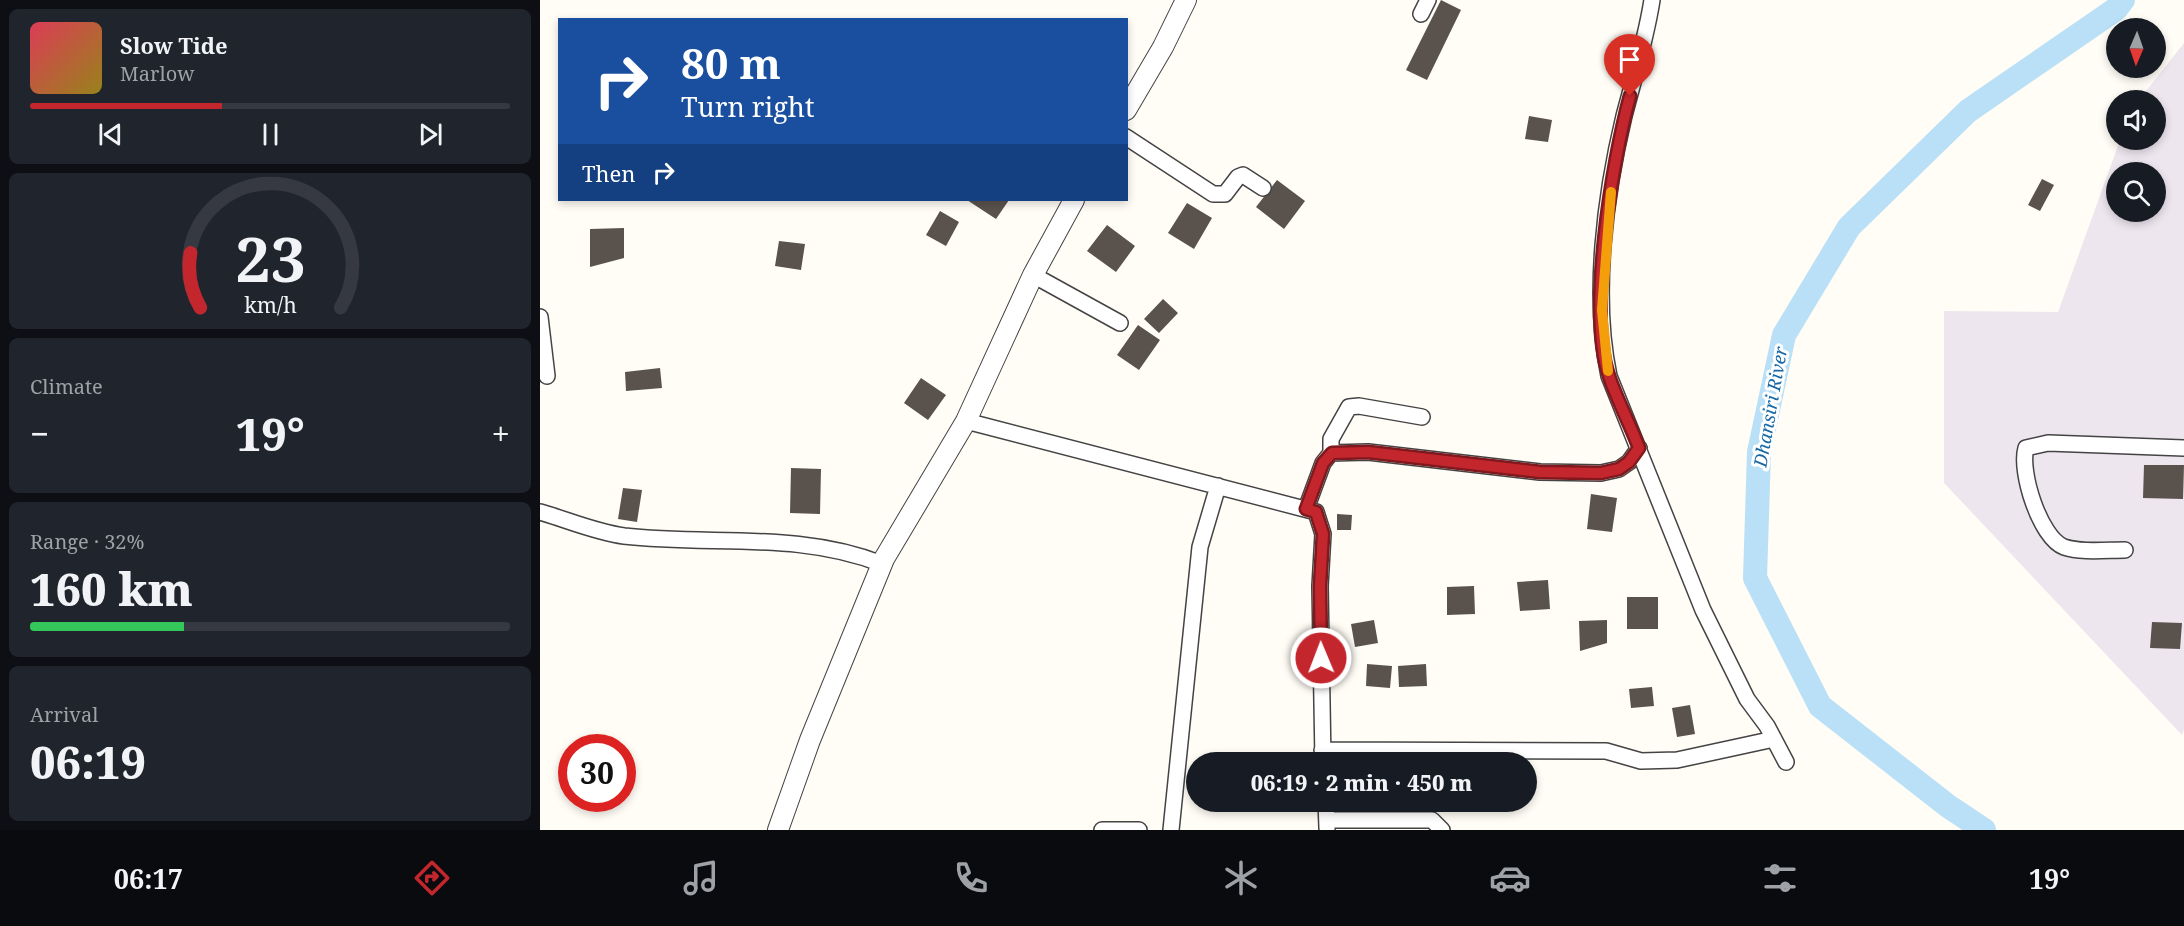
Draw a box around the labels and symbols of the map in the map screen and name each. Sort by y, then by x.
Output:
north arrow [2106,18,2166,78]
pin [1604,34,1655,96]
water label: Dhansiri River [1747,344,1793,470]
position arrow [1289,626,1353,690]
speed limit sign: 30 [558,734,636,812]

